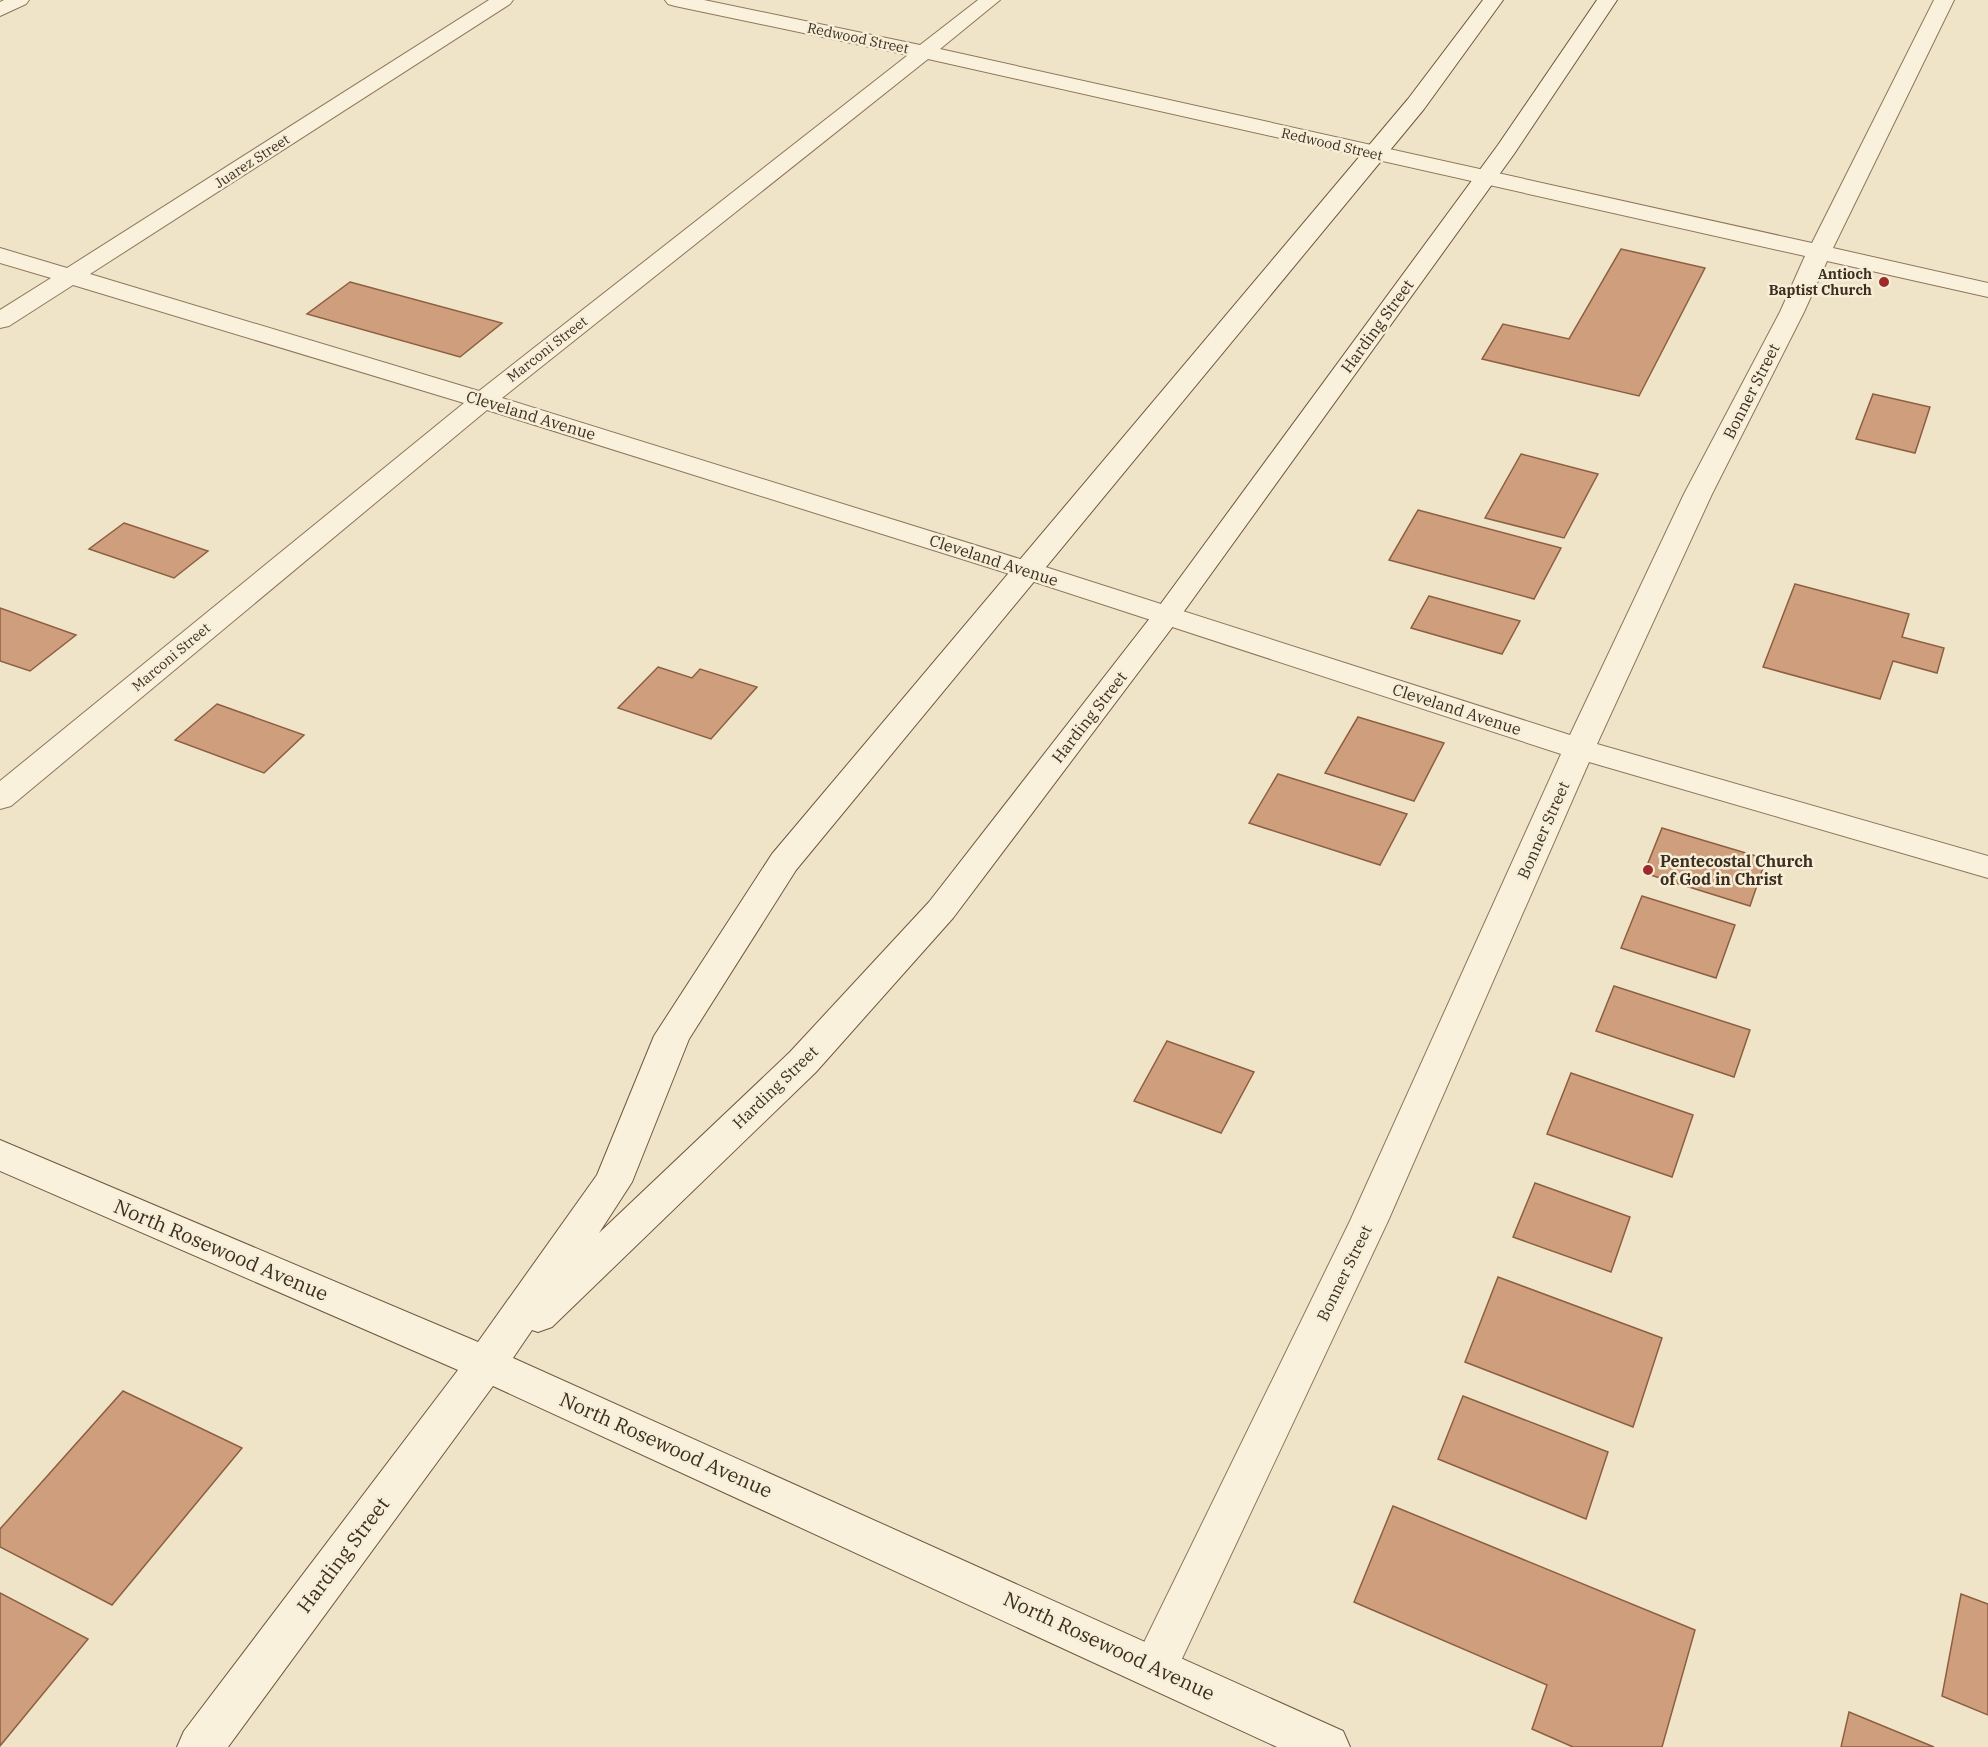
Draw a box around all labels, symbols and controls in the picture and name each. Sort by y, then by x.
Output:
street label: Redwood Street [806,18,910,58]
street label: Redwood Street [1280,124,1384,164]
street label: Juarez Street [211,130,293,192]
place label: Antioch Baptist Church [1769,265,1872,299]
street label: Harding Street [1336,275,1418,377]
marker: Antioch Baptist Church [1877,275,1891,289]
street label: Marconi Street [503,312,591,386]
street label: Bonner Street [1718,340,1784,442]
street label: Cleveland Avenue [464,386,598,444]
street label: Cleveland Avenue [927,530,1061,590]
street label: Marconi Street [128,619,214,695]
street label: Harding Street [1047,667,1131,767]
street label: Cleveland Avenue [1390,679,1524,739]
street label: Bonner Street [1513,778,1574,882]
place label: Pentecostal Church of God in Christ [1660,851,1813,889]
marker: Pentecostal Church of God in Christ [1641,863,1655,877]
street label: Harding Street [728,1041,822,1133]
street label: North Rosewood Avenue [110,1192,332,1307]
street label: Bonner Street [1312,1221,1376,1324]
street label: North Rosewood Avenue [555,1385,777,1504]
street label: Harding Street [290,1491,395,1618]
street label: North Rosewood Avenue [999,1585,1219,1706]

